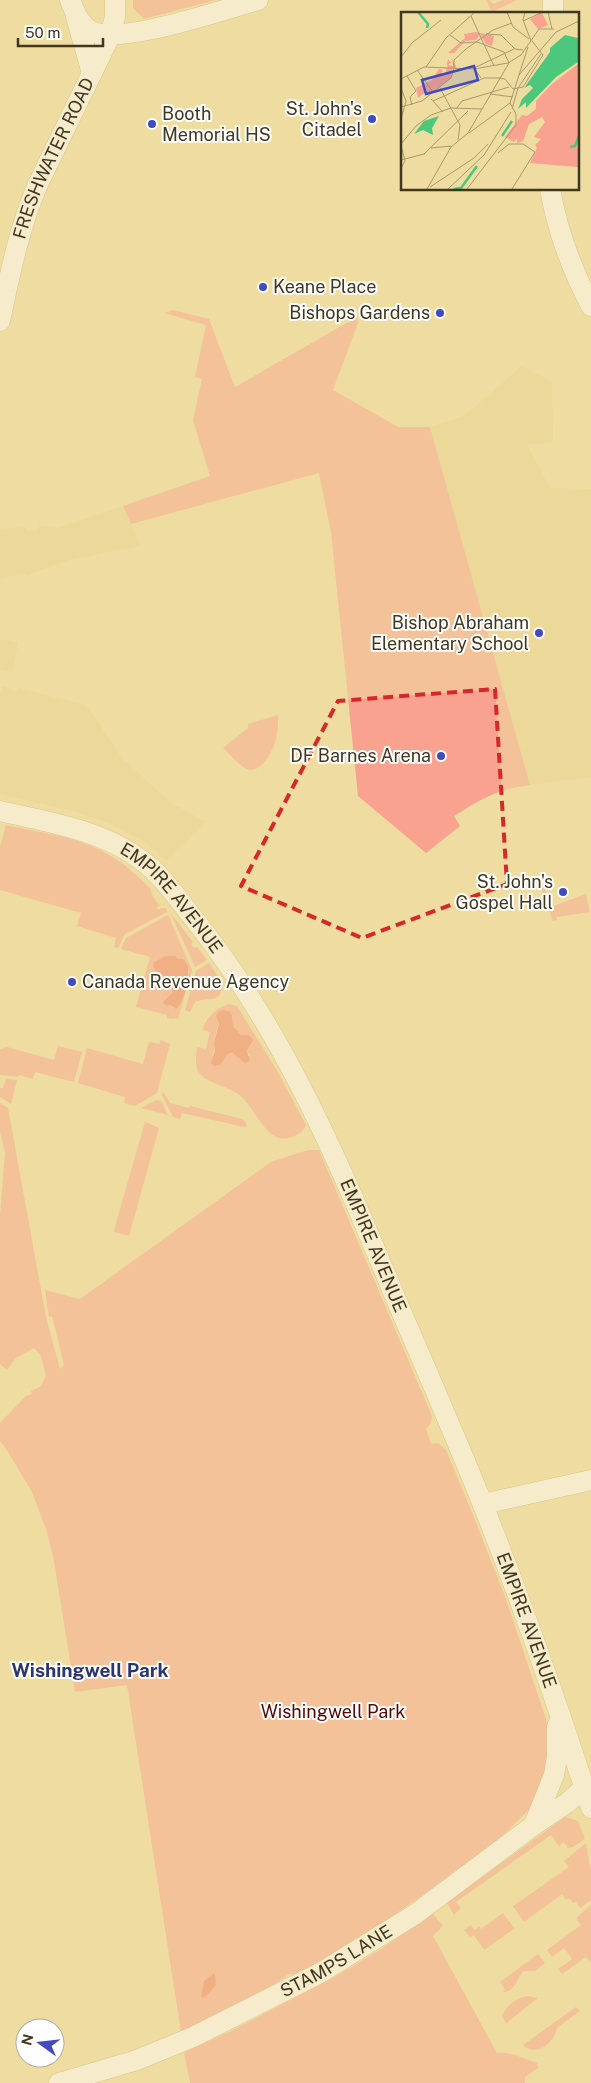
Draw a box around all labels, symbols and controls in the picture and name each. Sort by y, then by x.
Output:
inset map [401,12,578,190]
scale bar [18,15,102,47]
text: 50 m [25,24,60,41]
street label: FRESHWATER ROAD [8,74,98,241]
place label: St. John's Citadel [286,98,362,140]
place label: Booth Memorial HS [162,103,271,145]
marker: St. John's Citadel [366,113,378,125]
marker: Booth Memorial HS [146,118,158,130]
place label: Keane Place [273,276,376,297]
marker: Keane Place [257,281,269,293]
place label: Bishops Gardens [289,302,430,323]
marker: Bishops Gardens [434,307,446,319]
place label: Bishop Abraham Elementary School [371,612,529,654]
marker: Bishop Abraham Elementary School [533,627,545,639]
place label: DF Barnes Arena [290,745,431,766]
marker: DF Barnes Arena [435,750,447,762]
street label: EMPIRE AVENUE [117,838,227,957]
place label: St. John's Gospel Hall [456,871,553,913]
marker: St. John's Gospel Hall [557,886,569,898]
place label: Canada Revenue Agency [82,971,290,992]
marker: Canada Revenue Agency [66,976,78,988]
street label: EMPIRE AVENUE [336,1175,411,1315]
street label: EMPIRE AVENUE [493,1549,561,1691]
district label: Wishingwell Park [11,1659,169,1681]
park label: Wishingwell Park [261,1701,405,1722]
street label: STAMPS LANE [277,1920,396,2001]
north arrow [15,2018,65,2068]
text: N [18,2032,37,2047]

